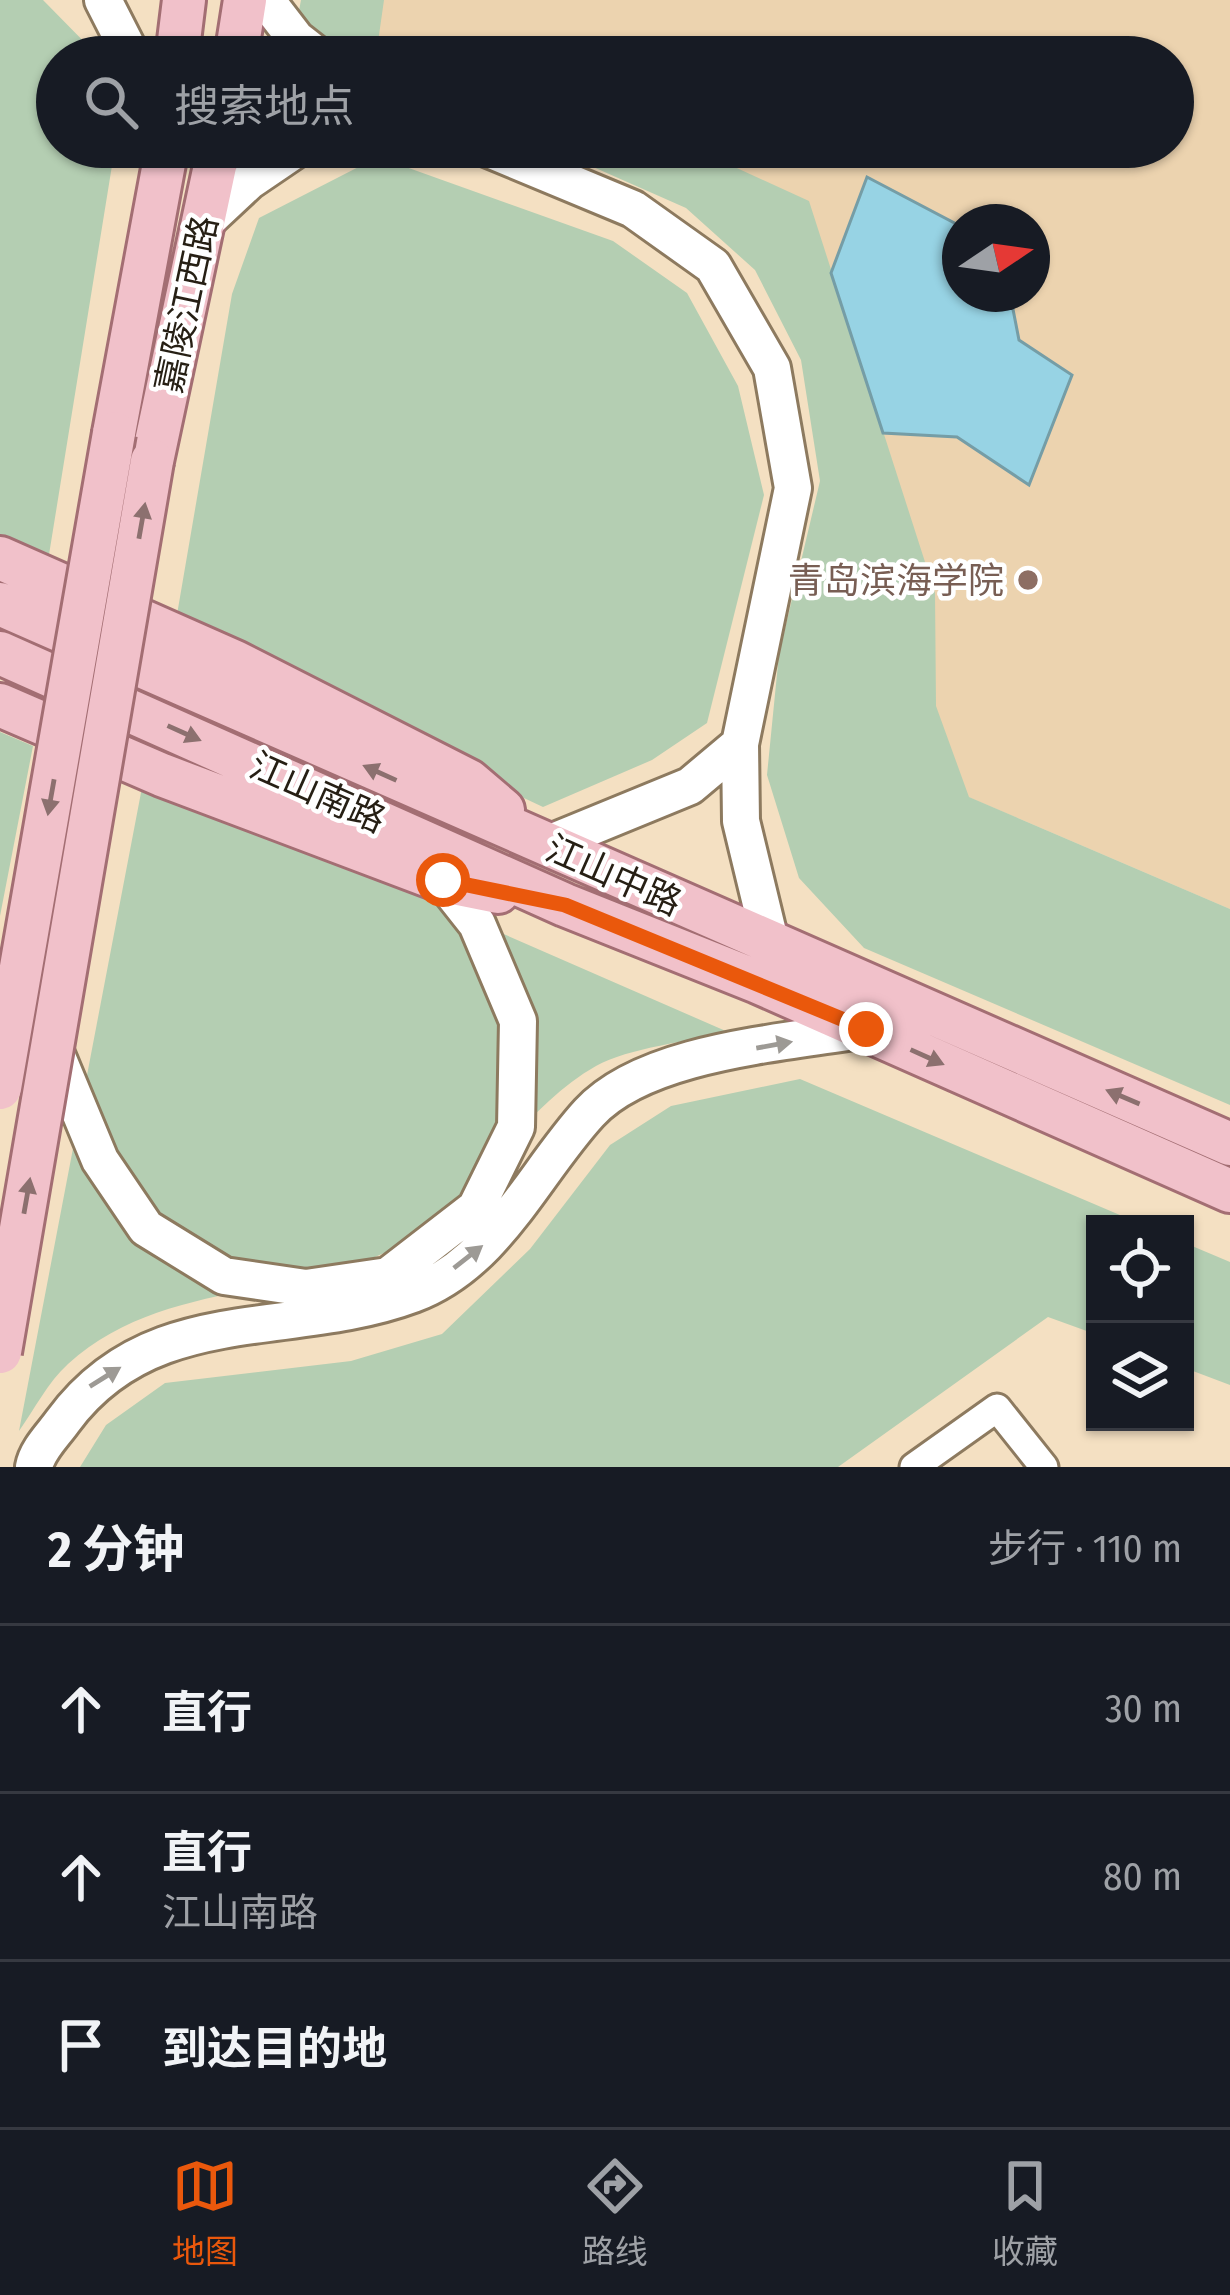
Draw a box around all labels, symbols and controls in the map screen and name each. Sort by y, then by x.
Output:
search box [36,36,1194,168]
icon: search [78,69,144,135]
text: 搜索地点 [174,80,354,134]
north arrow [942,204,1050,312]
street label: 嘉陵江西路 [147,212,227,397]
one-way arrow [132,502,151,539]
place label: 青岛滨海学院 [788,559,1004,603]
marker: 青岛滨海学院 [1015,567,1041,593]
one-way arrow [167,724,202,744]
street label: 江山南路 [243,744,392,842]
one-way arrow [362,763,397,783]
one-way arrow [42,779,61,816]
street label: 江山中路 [539,827,688,925]
route start [416,853,470,907]
route end [839,1002,893,1056]
one-way arrow [756,1035,794,1054]
one-way arrow [909,1047,944,1067]
one-way arrow [1104,1087,1140,1106]
one-way arrow [19,1176,37,1214]
map controls [1086,1215,1194,1431]
button: locate [1086,1215,1194,1323]
one-way arrow [453,1245,484,1270]
button: layers [1086,1323,1194,1431]
one-way arrow [88,1367,122,1388]
text: 2 分钟 [48,1519,184,1581]
text: 步行 · 110 m [988,1526,1182,1572]
icon: ahead [48,1676,114,1742]
text: 直行 [162,1686,252,1740]
text: 30 m [1105,1686,1182,1732]
text: 直行 [162,1826,252,1880]
icon: ahead [48,1844,114,1910]
text: 80 m [1103,1854,1182,1900]
text: 江山南路 [162,1890,318,1936]
icon: arrive [48,2012,114,2078]
text: 到达目的地 [162,2022,387,2076]
tab: 地图 [172,2153,238,2273]
tab: 路线 [582,2153,648,2273]
tab: 收藏 [992,2153,1058,2273]

